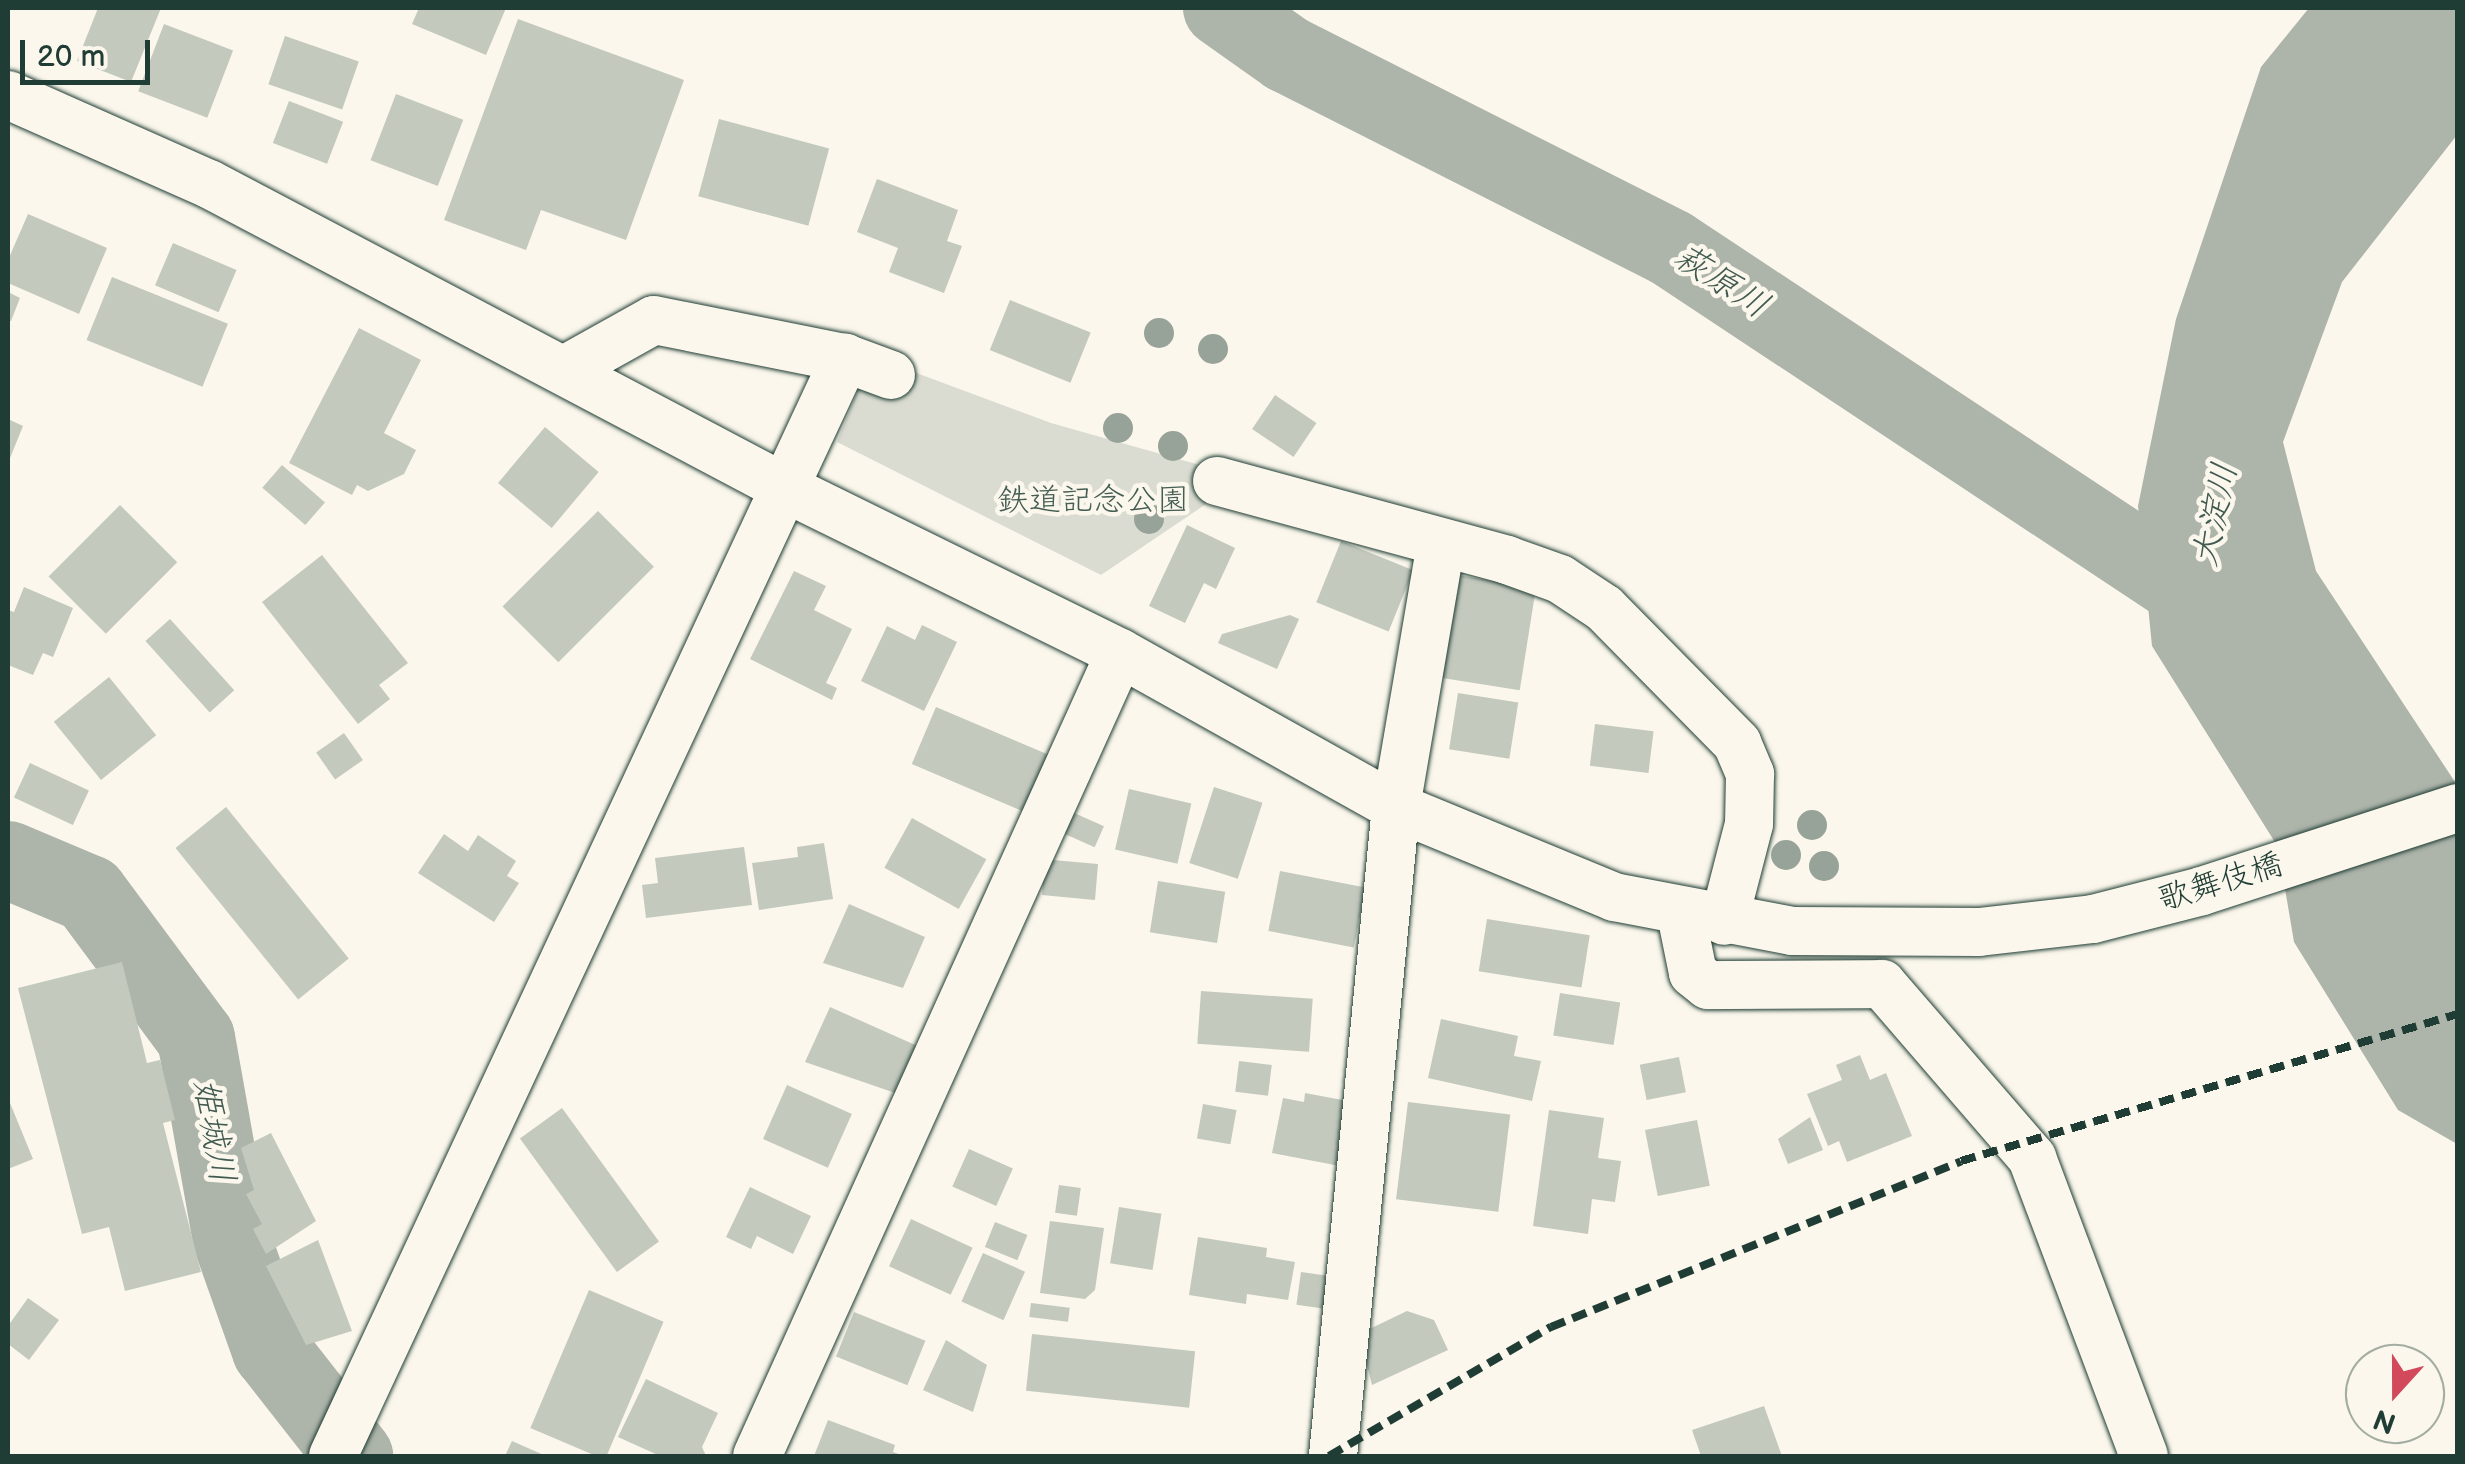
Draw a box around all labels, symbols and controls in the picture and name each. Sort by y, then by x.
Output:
scale bar [25,20,155,82]
text: 20 m [37,39,105,75]
water label: 萩原川 [1666,236,1776,328]
water label: 大淀川 [2185,459,2247,571]
park label: 鉄道記念公園 [997,482,1189,520]
street label: 歌舞伎橋 [2154,846,2288,920]
water label: 姫城川 [183,1076,243,1186]
north arrow [2345,1344,2445,1444]
text: N [2369,1401,2401,1440]

